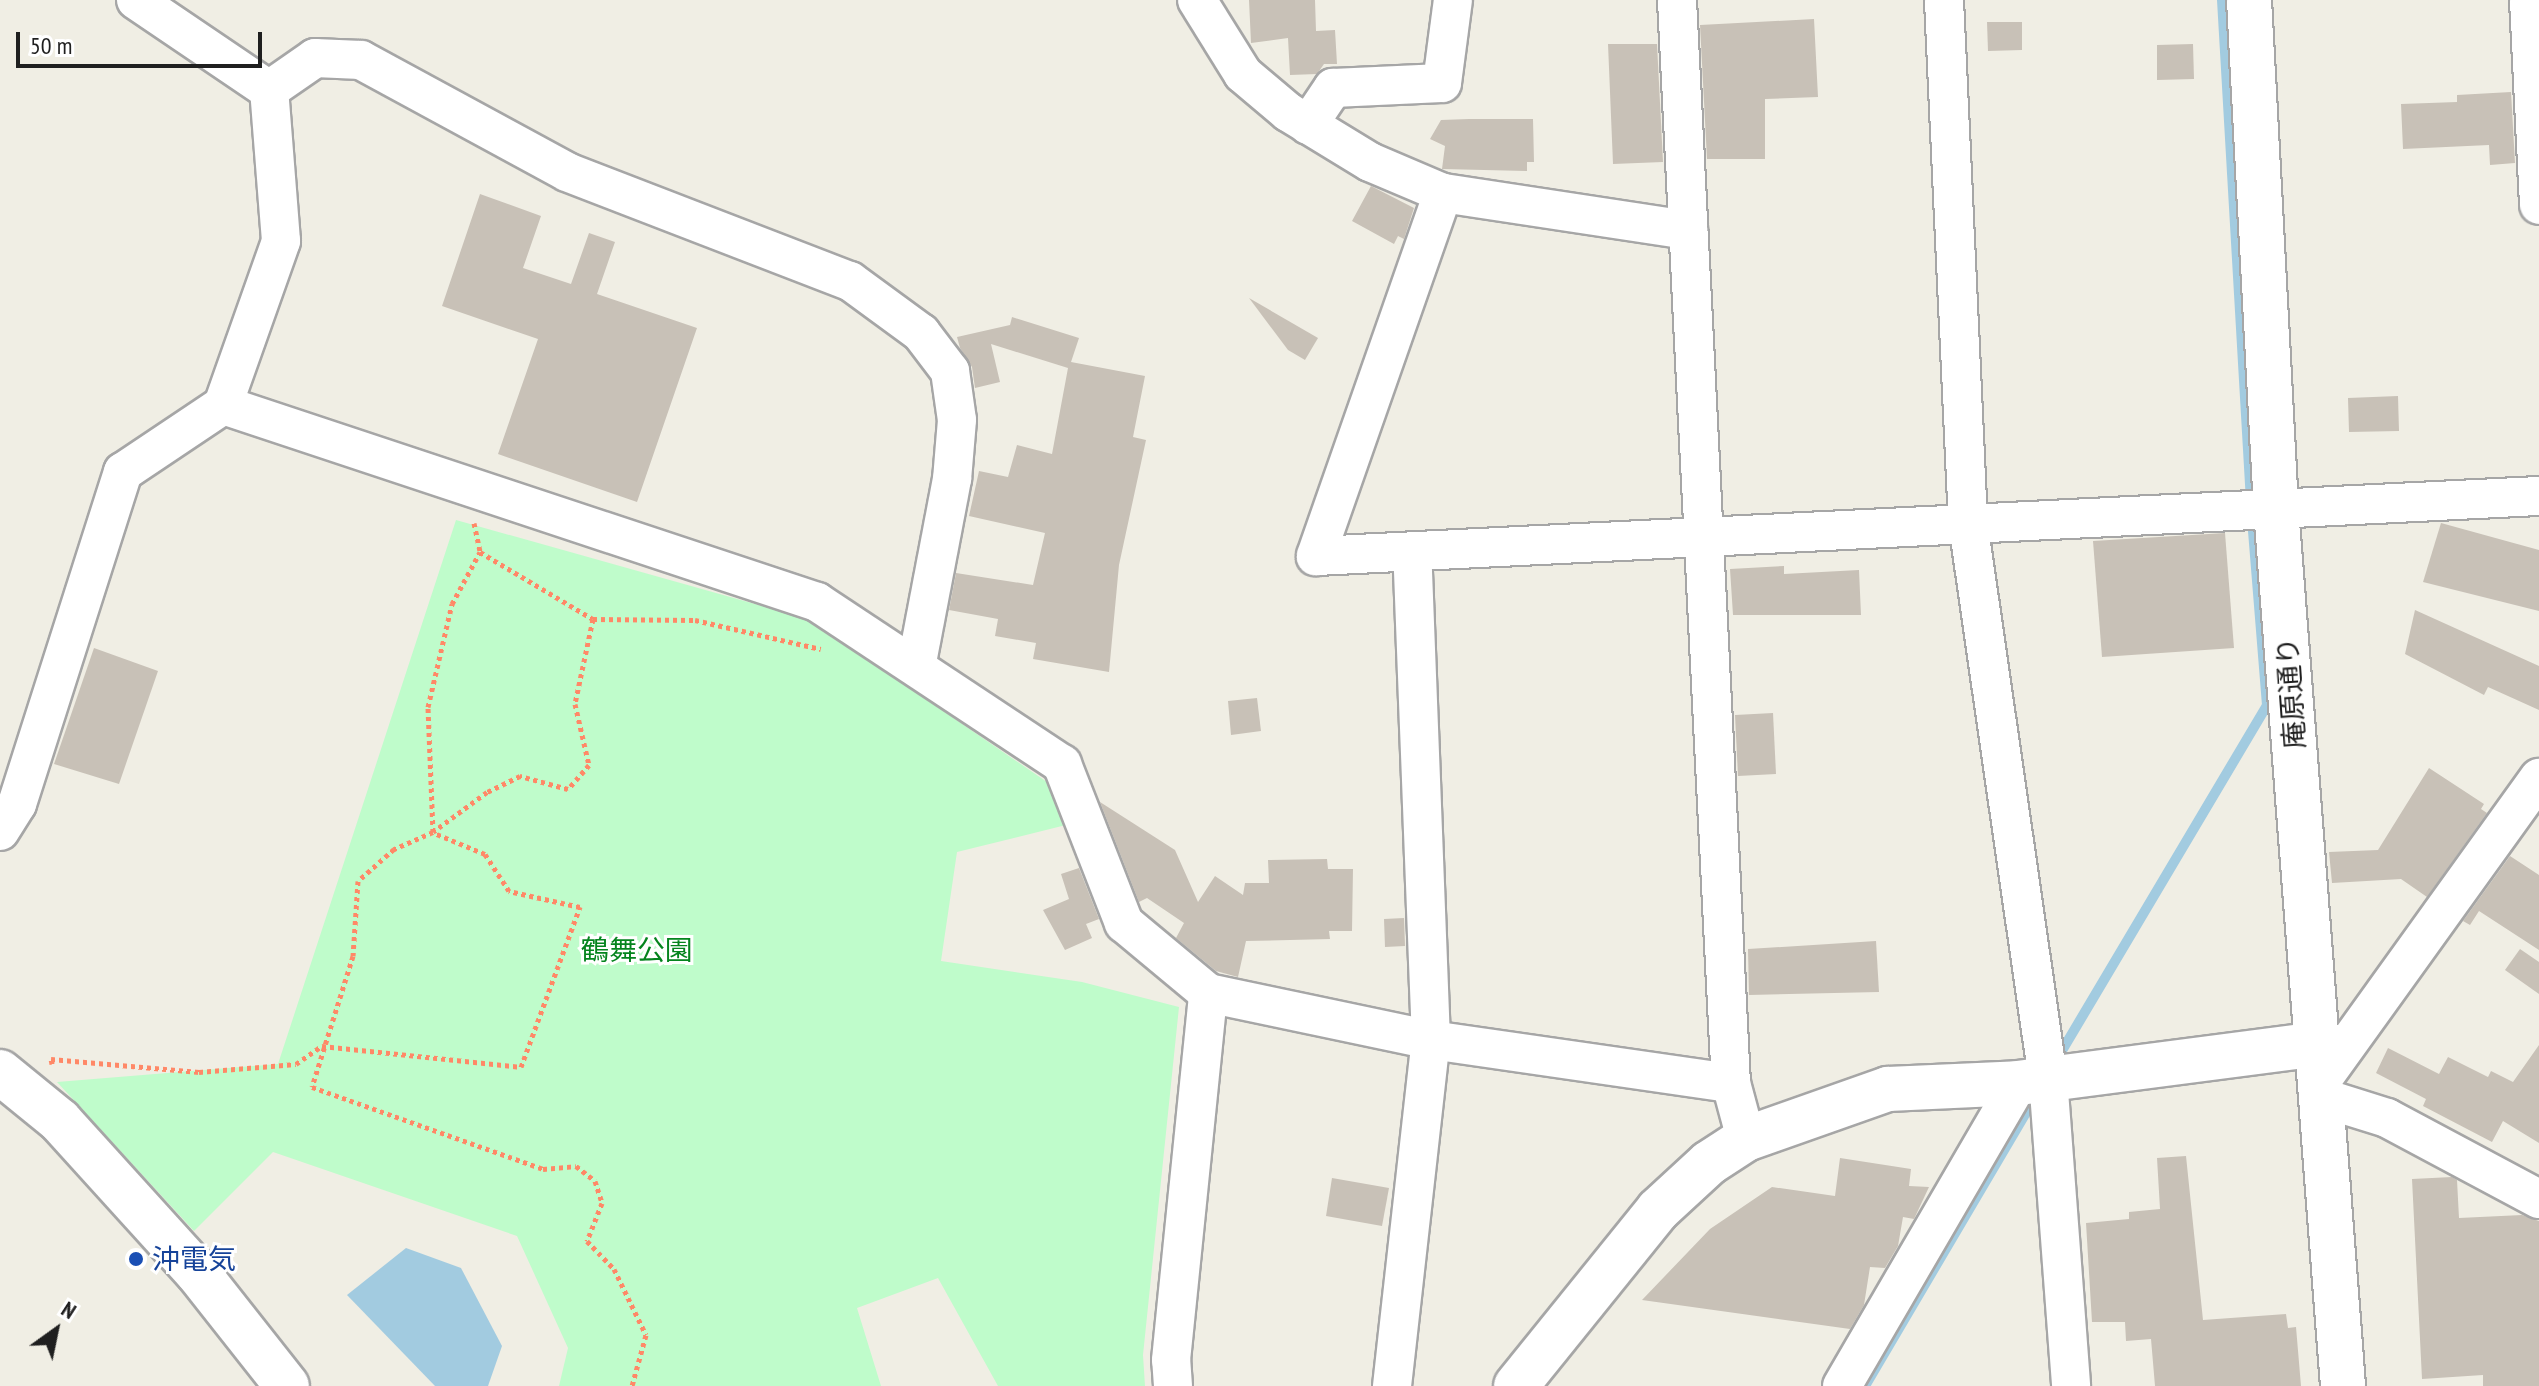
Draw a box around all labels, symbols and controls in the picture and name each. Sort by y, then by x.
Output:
scale bar [20,16,266,66]
text: 50 m [30,30,72,61]
street label: 庵原通り [2270,636,2312,750]
park label: 鶴舞公園 [581,933,693,967]
place label: 沖電気 [152,1242,236,1276]
marker: 沖電気 [127,1250,145,1268]
north arrow [16,1290,96,1370]
text: N [56,1295,82,1325]

